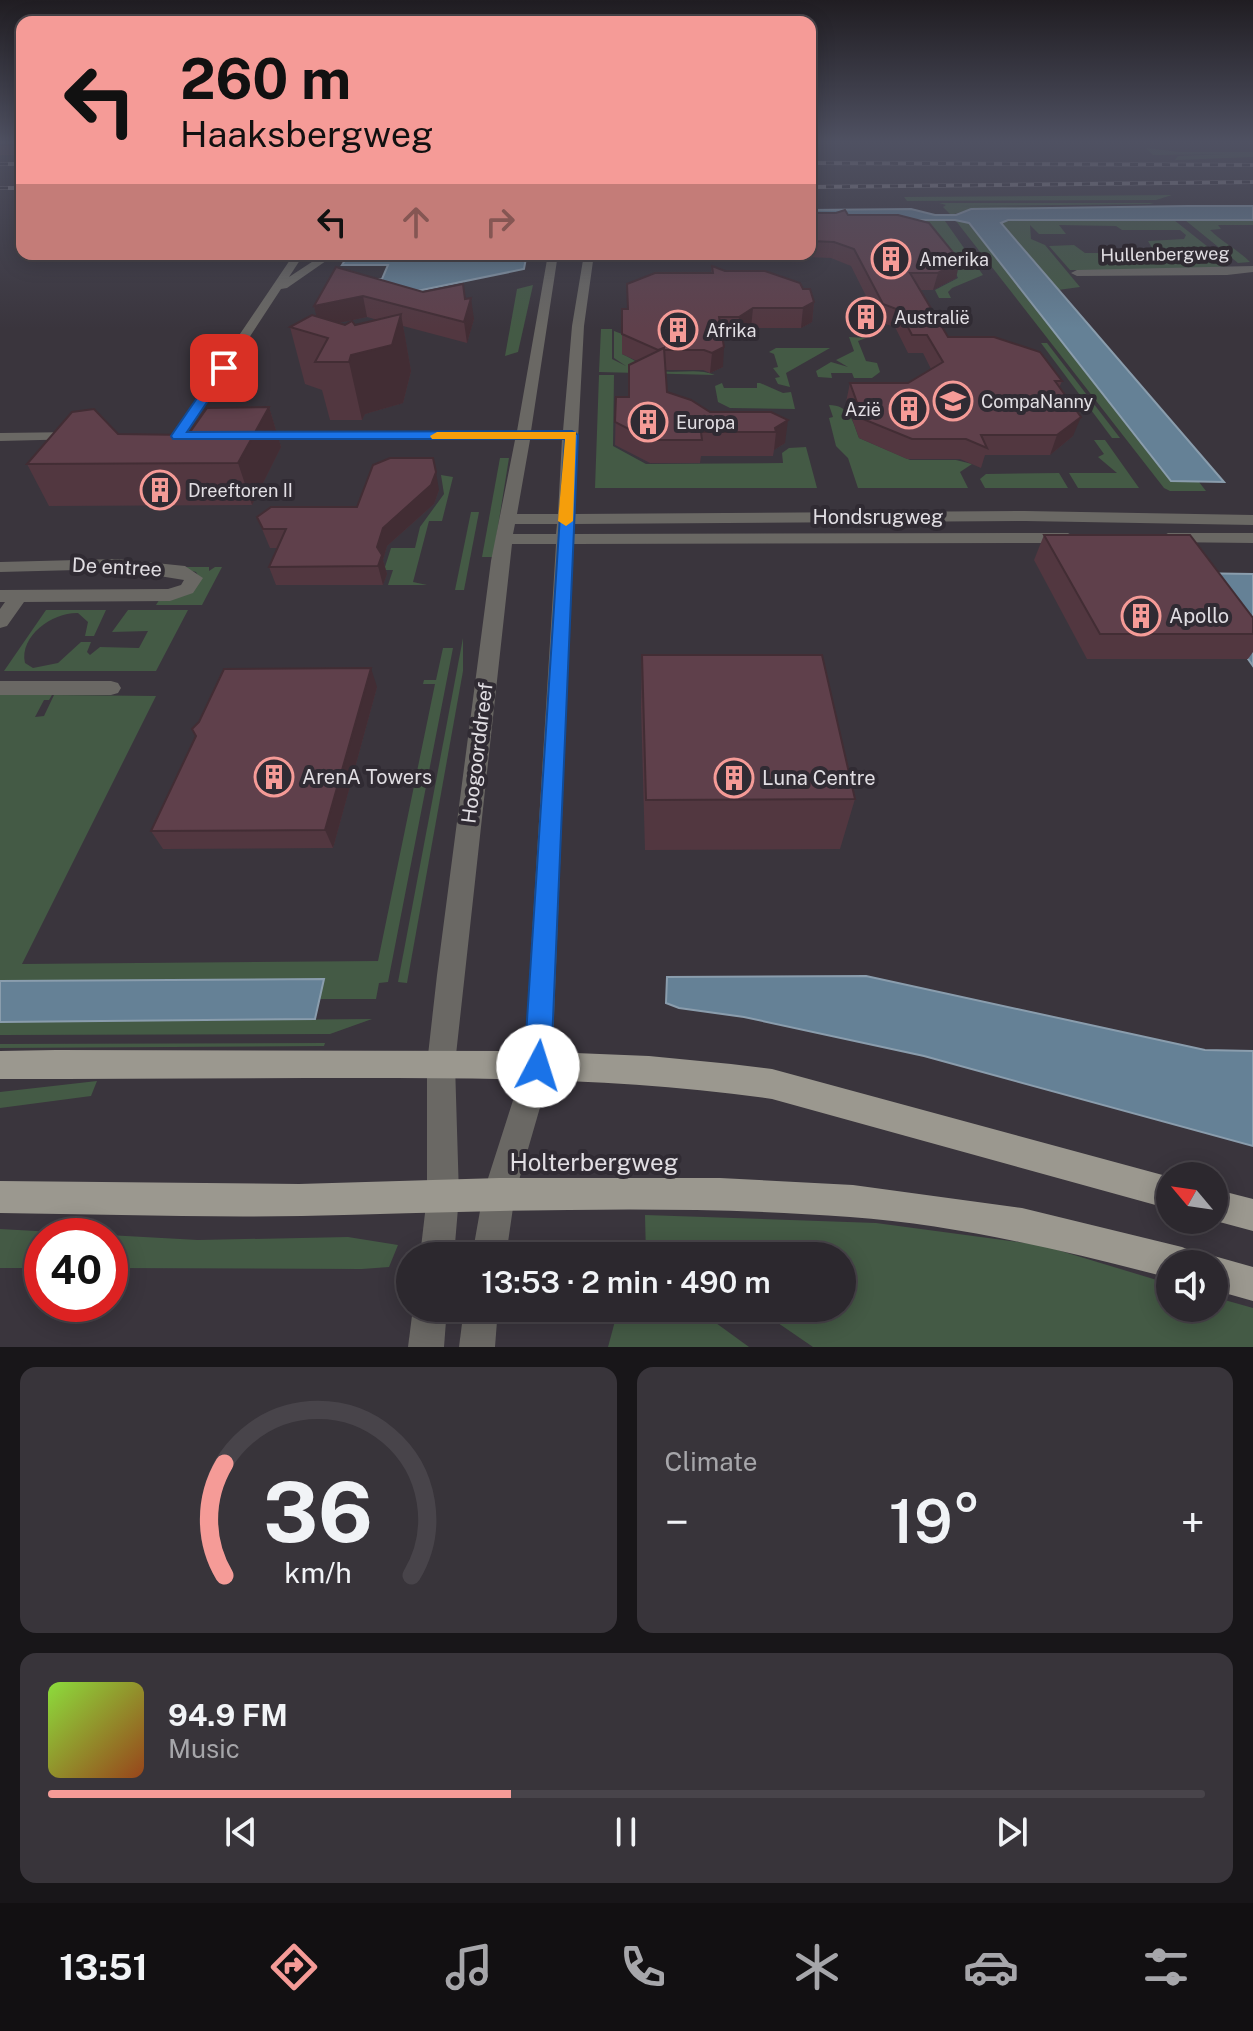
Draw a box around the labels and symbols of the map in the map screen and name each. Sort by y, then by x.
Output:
building icon: Amerika [870,238,912,280]
street label: Hullenbergweg [1100,242,1230,266]
place label: Amerika [919,249,989,270]
building icon: Australië [845,296,887,338]
place label: Australië [894,307,970,328]
building icon: Afrika [657,309,699,351]
place label: Afrika [706,320,756,341]
pin [190,334,258,402]
school or university icon: CompaNanny [932,380,974,422]
building icon: Azië [888,388,930,430]
place label: CompaNanny [981,391,1094,412]
place label: Azië [845,399,881,420]
building icon: Europa [627,401,669,443]
place label: Europa [676,412,735,433]
building icon: Dreeftoren II [139,469,181,511]
place label: Dreeftoren II [188,480,293,501]
street label: Hondsrugweg [812,505,944,529]
street label: De entree [71,553,163,581]
building icon: Apollo [1120,595,1162,637]
place label: Apollo [1169,604,1229,628]
street label: Hoogoorddreef [456,681,498,825]
building icon: ArenA Towers [253,756,295,798]
building icon: Luna Centre [713,757,755,799]
place label: ArenA Towers [302,765,432,789]
place label: Luna Centre [762,766,876,790]
position arrow [496,1024,580,1108]
street label: Holterbergweg [510,1148,678,1176]
north arrow [1156,1162,1228,1234]
speed limit sign: 40 [24,1218,128,1322]

